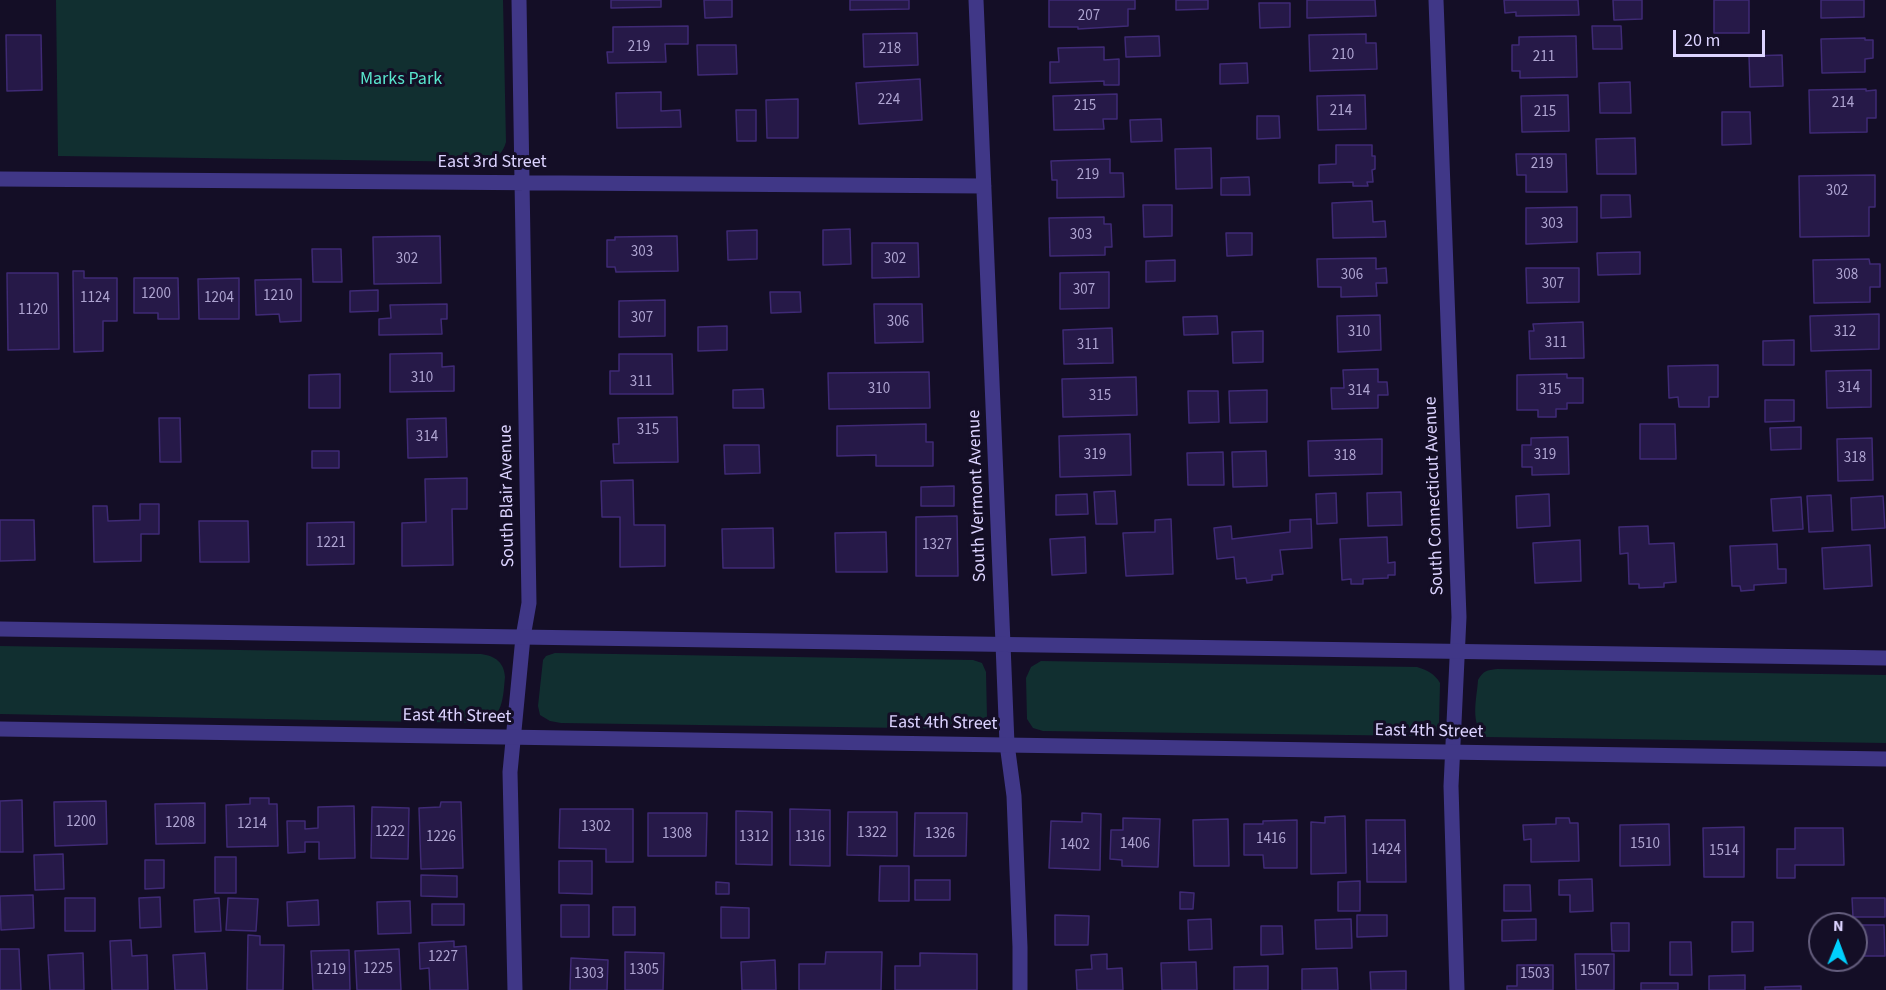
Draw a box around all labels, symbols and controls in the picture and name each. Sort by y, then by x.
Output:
house number: 207 [1078,8,1100,26]
scale bar [1676,18,1768,56]
text: 20 m [1684,28,1720,53]
house number: 219 [628,39,650,57]
house number: 218 [879,41,901,59]
house number: 210 [1332,47,1354,65]
house number: 211 [1533,49,1555,67]
park label: Marks Park [360,69,442,91]
house number: 224 [878,92,900,110]
house number: 214 [1832,95,1854,113]
house number: 215 [1074,98,1096,116]
house number: 214 [1330,103,1352,121]
house number: 215 [1534,104,1556,122]
street label: East 3rd Street [437,152,547,174]
house number: 219 [1531,156,1553,174]
house number: 219 [1077,167,1099,185]
house number: 302 [1826,183,1848,201]
house number: 303 [1541,216,1563,234]
house number: 303 [1070,227,1092,245]
house number: 303 [631,244,653,262]
house number: 302 [396,251,418,269]
house number: 302 [884,251,906,269]
house number: 306 [1341,267,1363,285]
house number: 308 [1836,267,1858,285]
house number: 307 [1542,276,1564,294]
house number: 307 [1073,282,1095,300]
house number: 1200 [141,286,171,304]
house number: 1210 [263,288,293,306]
house number: 1124 [80,290,110,308]
house number: 1204 [204,290,234,308]
house number: 1120 [18,302,48,320]
house number: 307 [631,310,653,328]
house number: 306 [887,314,909,332]
house number: 310 [1348,324,1370,342]
house number: 312 [1834,324,1856,342]
house number: 311 [1545,335,1567,353]
house number: 311 [1077,337,1099,355]
house number: 310 [411,370,433,388]
house number: 311 [630,374,652,392]
house number: 314 [1838,380,1860,398]
house number: 310 [868,381,890,399]
house number: 315 [1539,382,1561,400]
house number: 314 [1348,383,1370,401]
house number: 315 [1089,388,1111,406]
street label: South Connecticut Avenue [1421,396,1449,596]
street label: South Vermont Avenue [964,409,992,583]
house number: 315 [637,422,659,440]
street label: South Blair Avenue [496,425,520,567]
house number: 314 [416,429,438,447]
house number: 319 [1084,447,1106,465]
house number: 319 [1534,447,1556,465]
house number: 318 [1334,448,1356,466]
house number: 318 [1844,450,1866,468]
house number: 1221 [316,535,346,553]
house number: 1327 [922,537,952,555]
street label: East 4th Street [402,705,512,729]
street label: East 4th Street [888,712,998,736]
street label: East 4th Street [1374,720,1484,744]
house number: 1200 [66,814,96,832]
house number: 1208 [165,815,195,833]
house number: 1214 [237,816,267,834]
house number: 1302 [581,819,611,837]
house number: 1222 [375,824,405,842]
house number: 1322 [857,825,887,843]
house number: 1308 [662,826,692,844]
house number: 1326 [925,826,955,844]
house number: 1226 [426,829,456,847]
house number: 1312 [739,829,769,847]
house number: 1316 [795,829,825,847]
house number: 1416 [1256,831,1286,849]
house number: 1406 [1120,836,1150,854]
house number: 1510 [1630,836,1660,854]
house number: 1402 [1060,837,1090,855]
house number: 1424 [1371,842,1401,860]
house number: 1514 [1709,843,1739,861]
north arrow [1808,912,1868,972]
text: N [1833,915,1844,937]
house number: 1227 [428,949,458,967]
house number: 1225 [363,961,393,979]
house number: 1219 [316,962,346,980]
house number: 1305 [629,962,659,980]
house number: 1507 [1580,963,1610,981]
house number: 1303 [574,966,604,984]
house number: 1503 [1520,966,1550,984]

